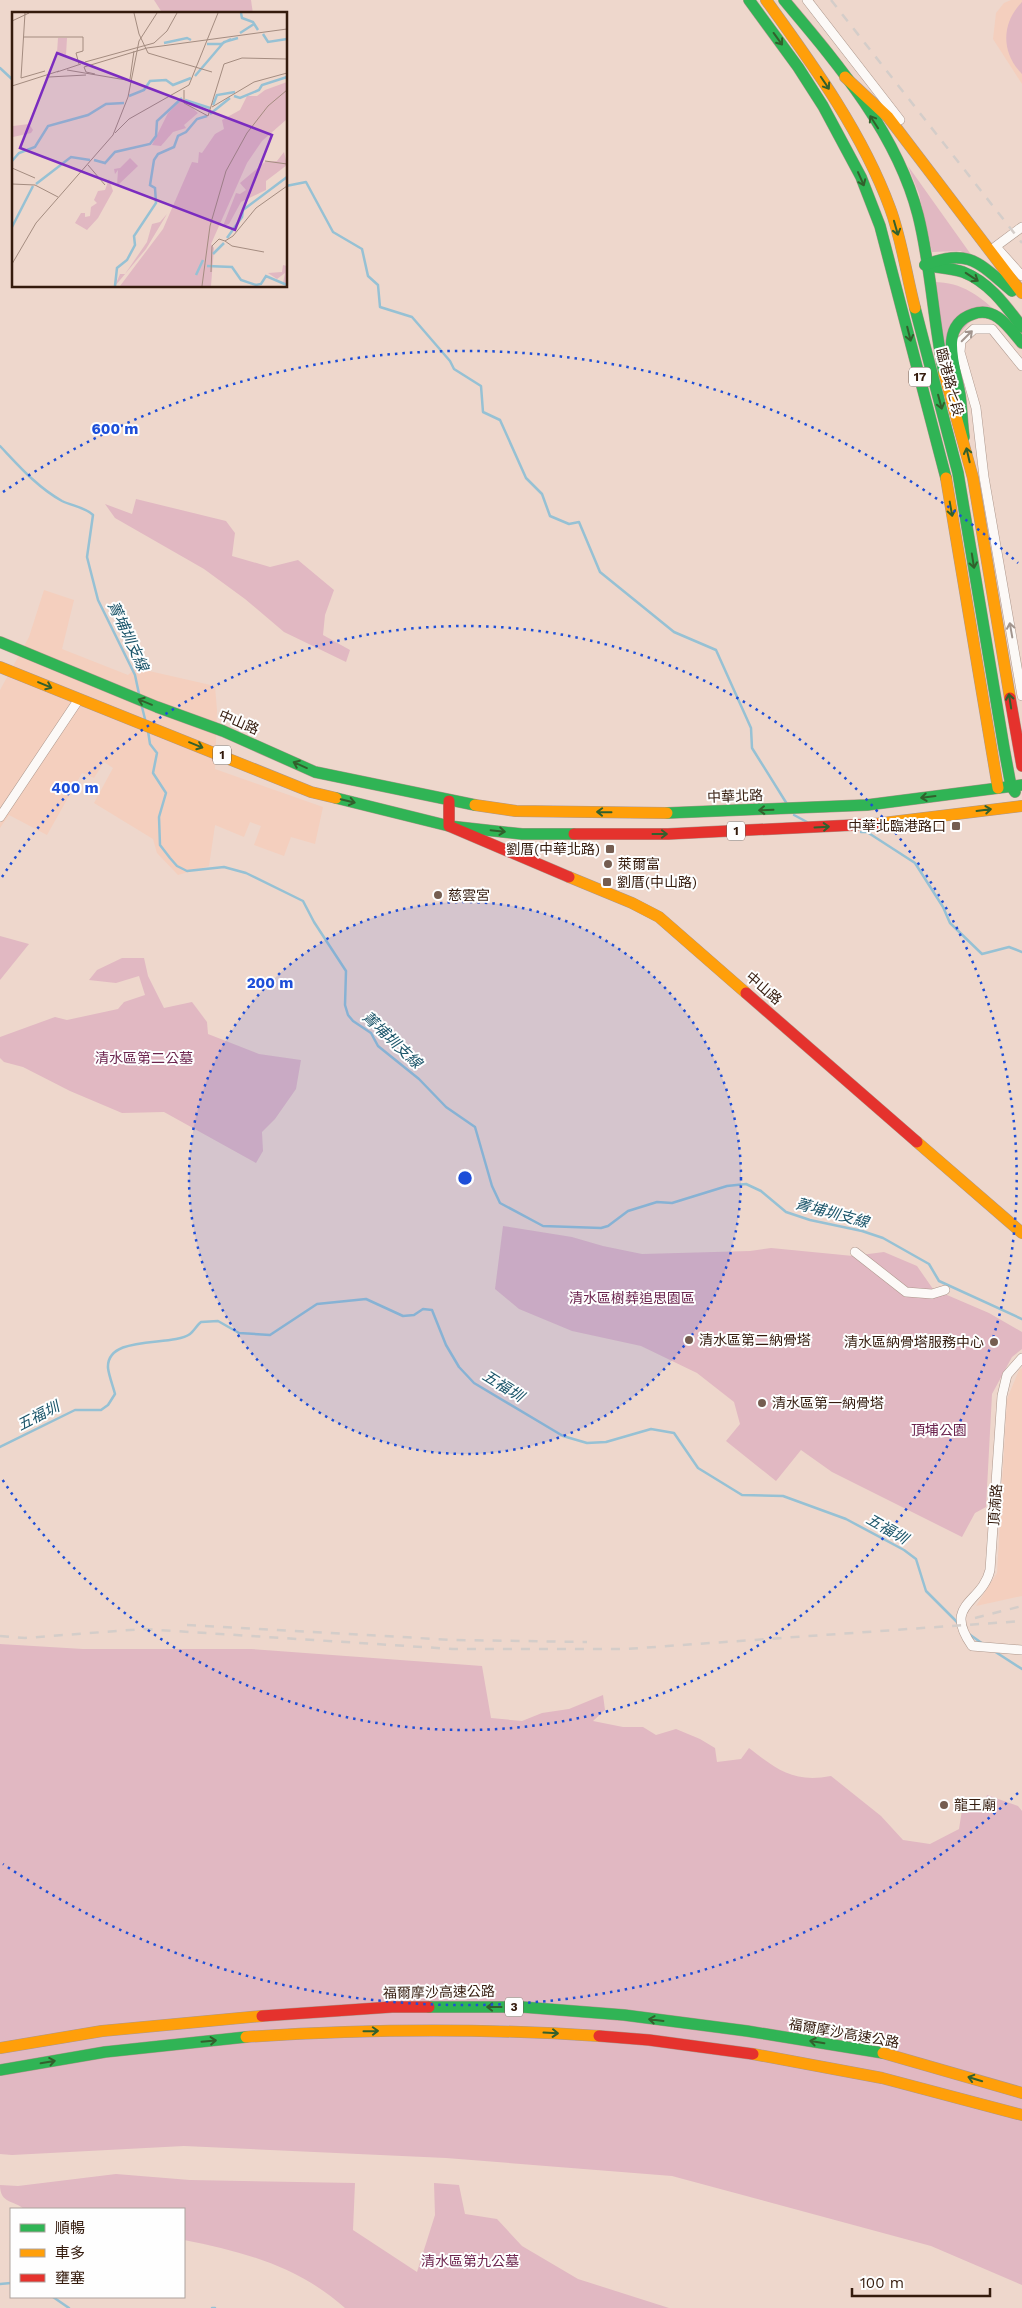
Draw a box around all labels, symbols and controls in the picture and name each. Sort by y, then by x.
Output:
inset map [12,12,288,288]
one-way arrow [773,32,783,46]
one-way arrow [820,75,830,89]
one-way arrow [869,115,879,129]
one-way arrow [856,171,866,186]
one-way arrow [892,220,902,236]
one-way arrow [964,272,978,282]
one-way arrow [905,325,914,341]
one-way arrow [961,330,973,342]
street label: 臨港路七段 [933,346,967,418]
road number: 17 [909,368,931,387]
one-way arrow [936,394,945,410]
text: 600 m [92,420,138,438]
one-way arrow [963,447,972,463]
one-way arrow [947,500,957,516]
one-way arrow [968,553,978,569]
water label: 菁埔圳支線 [104,598,153,676]
one-way arrow [1005,623,1015,639]
one-way arrow [37,681,52,691]
one-way arrow [1004,694,1014,710]
one-way arrow [138,696,153,706]
street label: 中山路 [217,706,261,738]
one-way arrow [188,741,203,750]
road number: 1 [213,746,231,764]
one-way arrow [293,760,308,770]
text: 400 m [51,779,99,797]
street label: 中華北路 [707,787,763,805]
one-way arrow [920,792,936,802]
one-way arrow [340,797,356,806]
one-way arrow [758,805,774,815]
one-way arrow [976,805,992,815]
one-way arrow [596,807,612,817]
place label: 中華北臨港路口 [848,818,946,834]
marker: 中華北臨港路口 [950,820,962,832]
road number: 1 [727,821,745,840]
one-way arrow [814,822,830,832]
one-way arrow [489,826,505,836]
one-way arrow [652,829,668,839]
place label: 劉厝(中華北路) [506,841,600,857]
marker: 劉厝(中華北路) [604,843,616,855]
place label: 萊爾富 [618,856,660,872]
marker: 萊爾富 [602,858,614,870]
place label: 劉厝(中山路) [617,874,697,890]
marker: 劉厝(中山路) [601,876,613,888]
place label: 慈雲宮 [448,887,490,903]
marker: 慈雲宮 [432,889,444,901]
street label: 中山路 [743,968,785,1008]
text: 200 m [247,974,293,992]
water label: 菁埔圳支線 [358,1008,427,1074]
park label: 清水區第二公墓 [95,1050,193,1066]
centre of rings [456,1169,474,1187]
water label: 菁埔圳支線 [793,1195,872,1232]
park label: 清水區樹葬追思園區 [569,1290,695,1306]
place label: 清水區第二納骨塔 [699,1332,811,1348]
marker: 清水區第二納骨塔 [683,1334,695,1346]
place label: 清水區納骨塔服務中心 [844,1334,984,1350]
marker: 清水區納骨塔服務中心 [988,1336,1000,1348]
water label: 五福圳 [479,1366,529,1407]
place label: 清水區第一納骨塔 [772,1395,884,1411]
water label: 五福圳 [14,1397,64,1434]
marker: 清水區第一納骨塔 [756,1397,768,1409]
park label: 頂埔公園 [911,1422,967,1438]
street label: 頂湳路 [986,1483,1004,1527]
water label: 五福圳 [863,1510,913,1549]
place label: 龍王廟 [954,1797,996,1813]
marker: 龍王廟 [938,1799,950,1811]
street label: 福爾摩沙高速公路 [383,1983,495,2001]
road number: 3 [505,1998,523,2016]
one-way arrow [487,2002,503,2012]
one-way arrow [649,2014,665,2024]
street label: 福爾摩沙高速公路 [787,2015,901,2051]
one-way arrow [363,2027,379,2036]
one-way arrow [543,2029,559,2038]
one-way arrow [201,2036,217,2046]
one-way arrow [809,2037,825,2047]
one-way arrow [40,2056,56,2066]
one-way arrow [968,2073,984,2083]
legend [10,2208,185,2298]
text: 順暢 [55,2219,85,2237]
text: 車多 [55,2244,85,2262]
park label: 清水區第九公墓 [421,2253,519,2269]
scale bar [852,2266,990,2298]
text: 壅塞 [55,2269,85,2287]
text: 100 m [860,2274,904,2292]

